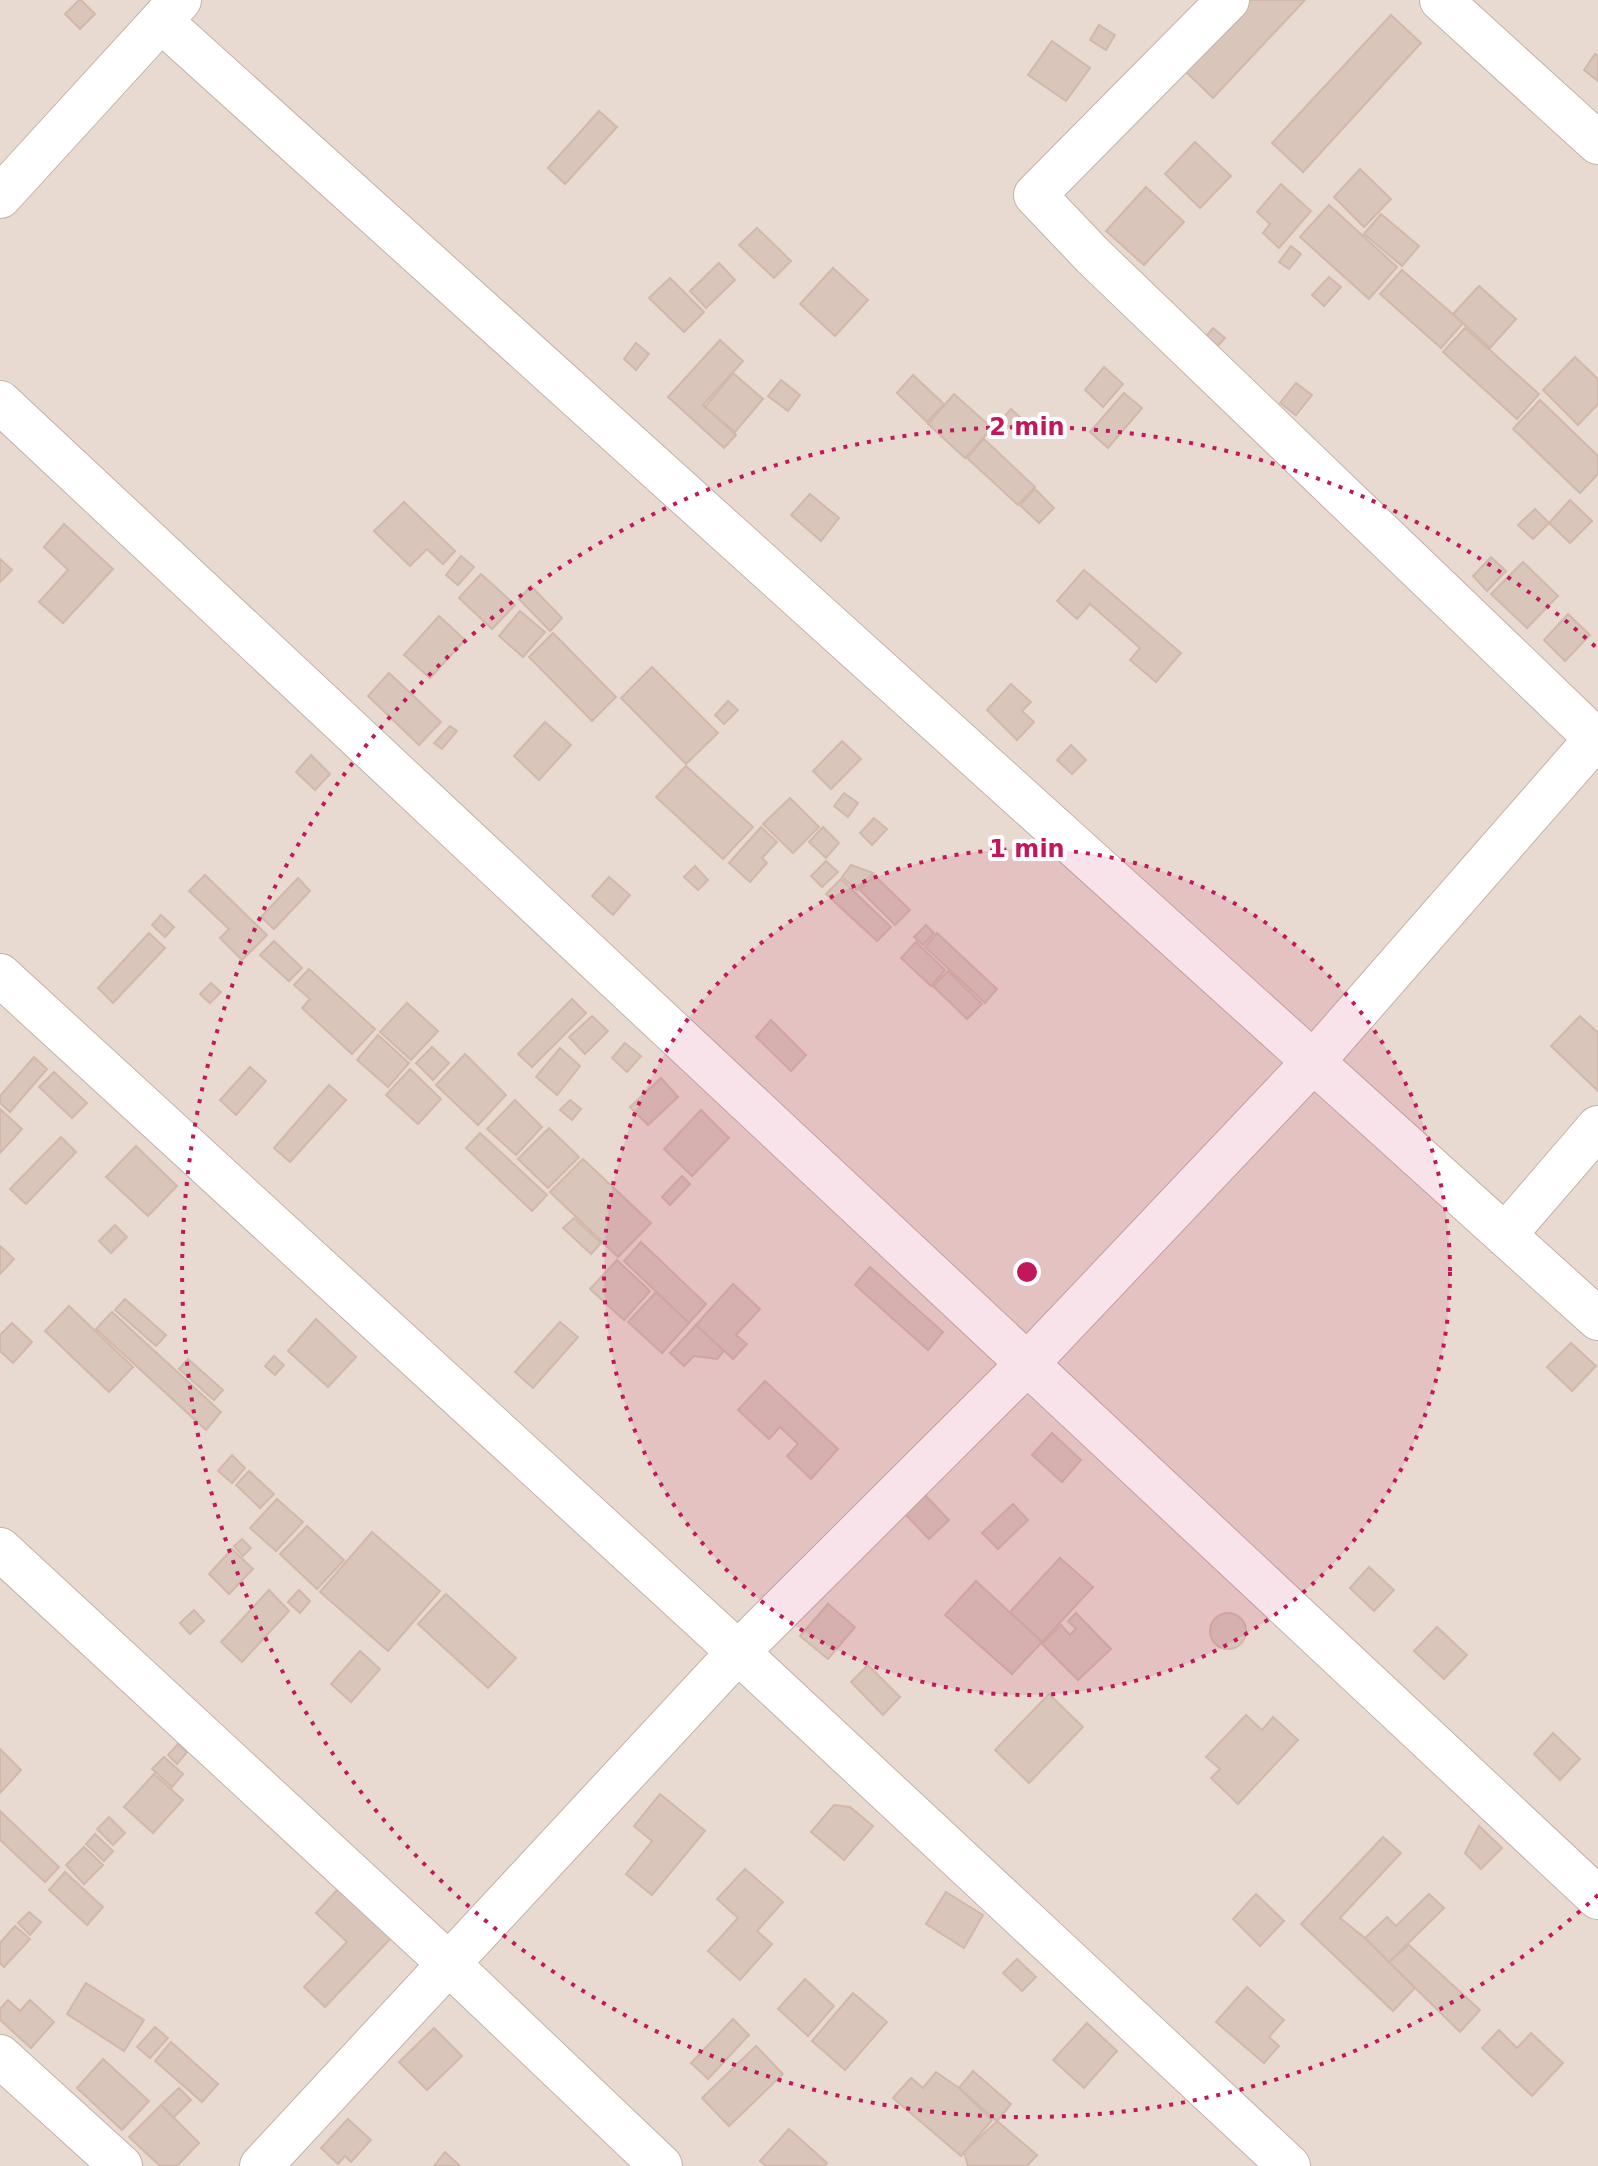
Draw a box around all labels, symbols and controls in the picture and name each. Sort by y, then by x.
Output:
text: 2 min [989,413,1065,441]
text: 1 min [989,835,1065,863]
centre of rings [1013,1258,1041,1286]

